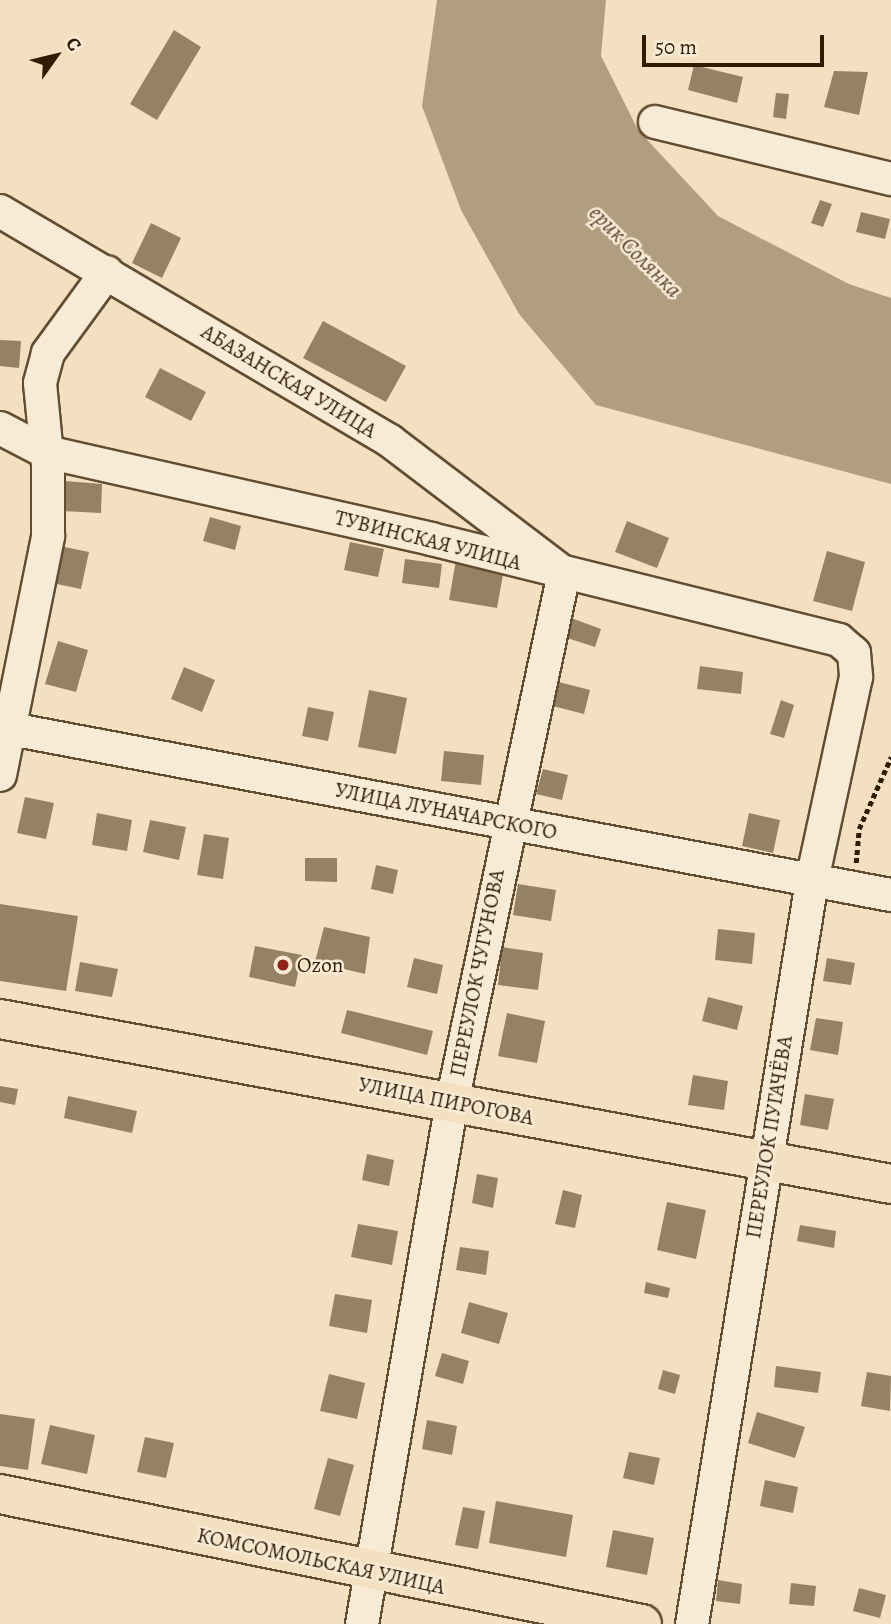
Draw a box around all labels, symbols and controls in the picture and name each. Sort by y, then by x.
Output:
north arrow [21,21,91,91]
scale bar [646,21,828,65]
text: С [59,32,87,56]
text: 50 m [655,33,697,61]
water label: ерик Солянка [583,200,687,304]
street label: АБАЗАНСКАЯ УЛИЦА [197,319,381,443]
street label: ТУВИНСКАЯ УЛИЦА [332,505,524,575]
street label: УЛИЦА ЛУНАЧАРСКОГО [333,777,559,845]
street label: ПЕРЕУЛОК ЧУГУНОВА [445,867,509,1079]
place label: Ozon [297,952,343,978]
marker: Ozon [275,957,291,973]
street label: ПЕРЕУЛОК ПУГАЧЁВА [741,1034,797,1240]
street label: УЛИЦА ПИРОГОВА [356,1072,536,1130]
street label: КОМСОМОЛЬСКАЯ УЛИЦА [195,1522,447,1600]

